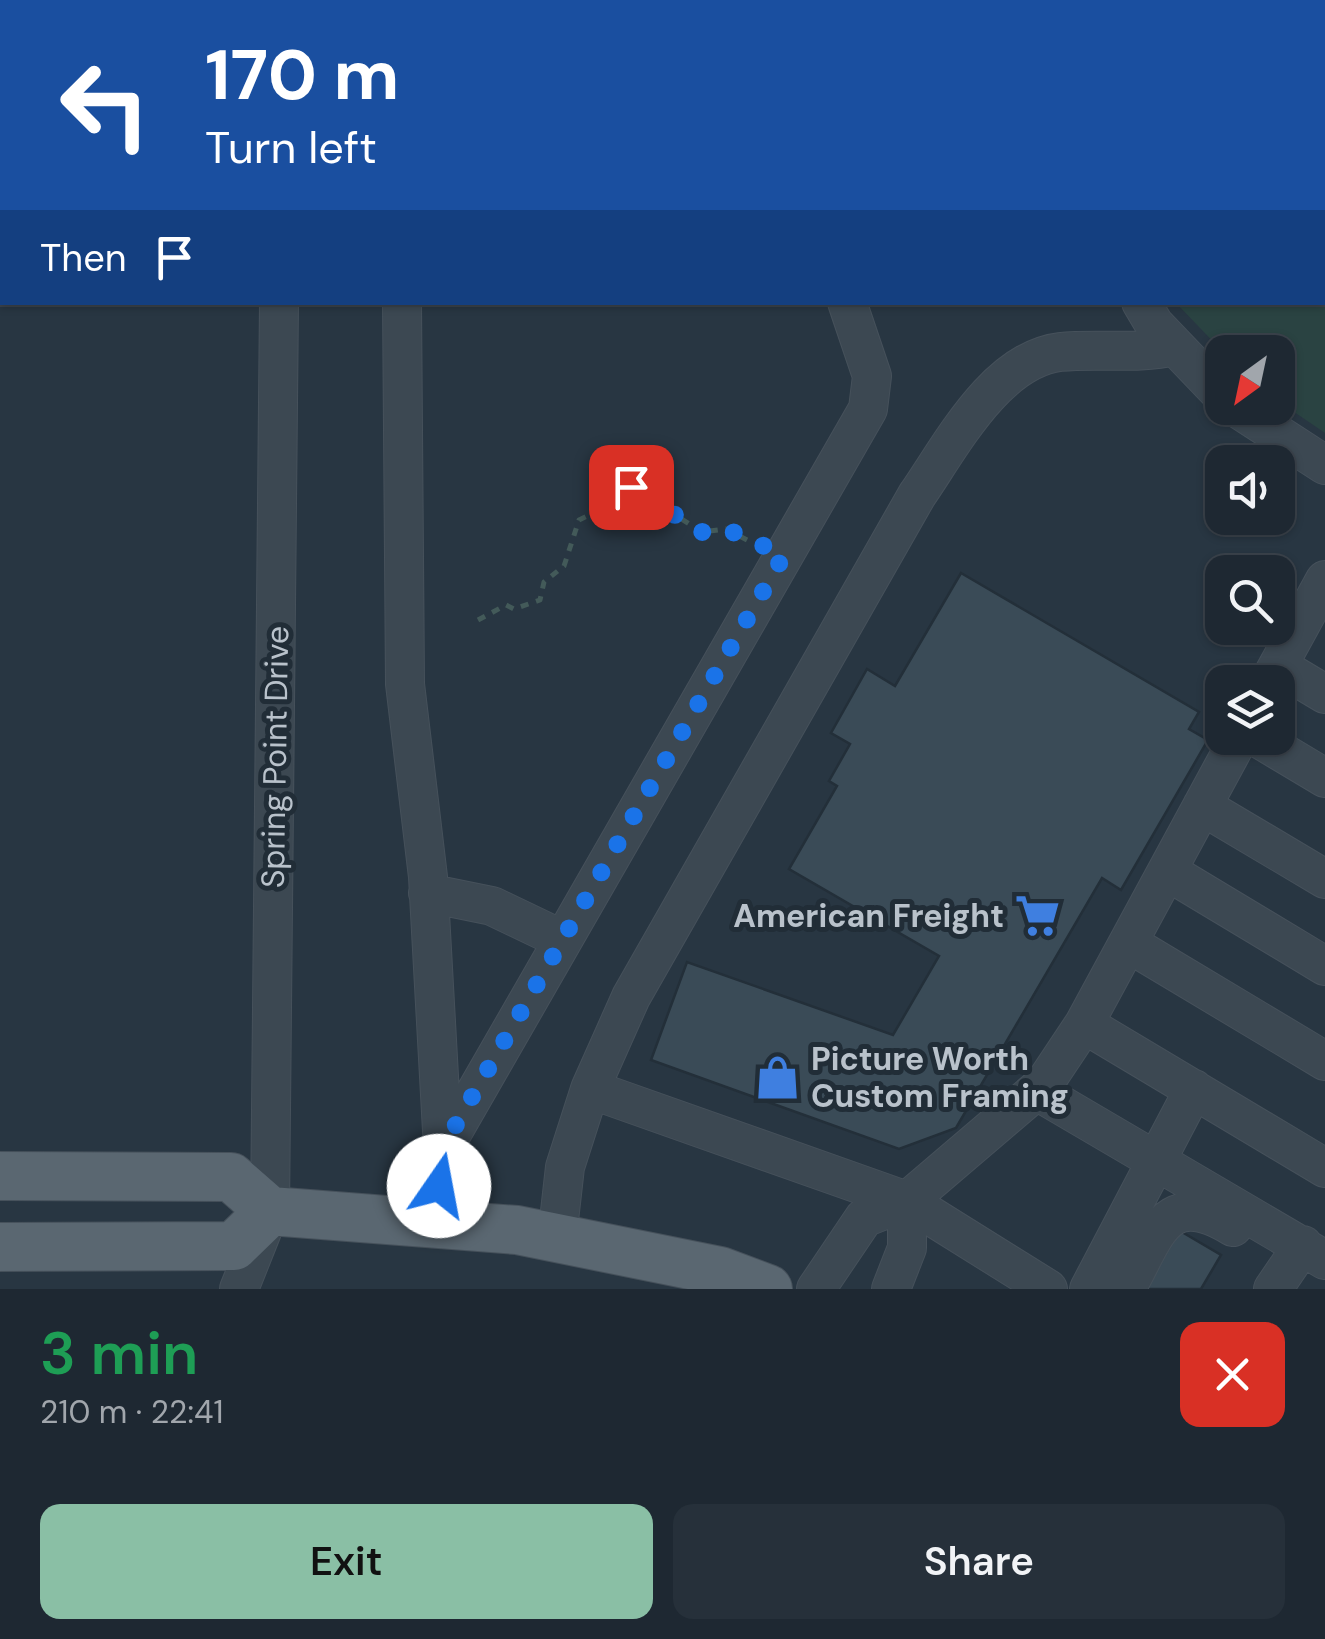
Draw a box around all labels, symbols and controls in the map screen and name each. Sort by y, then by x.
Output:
text: 170 m [205,30,399,121]
icon: left [40,40,170,170]
text: Turn left [205,118,377,177]
icon: arrive [147,230,202,285]
text: Then [40,233,127,283]
north arrow [1205,335,1295,425]
map controls [1205,335,1295,755]
pin [589,445,674,530]
button: sound [1205,445,1295,535]
icon: arrive [604,460,659,515]
button: search [1205,555,1295,645]
street label: Spring Point Drive [252,625,298,889]
button: layers [1205,665,1295,755]
supermarket icon: American Freight [1013,892,1061,940]
place label: American Freight [733,895,1004,937]
place label: Picture Worth Custom Framing [811,1038,1069,1117]
shop icon: Picture Worth Custom Framing [754,1053,802,1101]
position arrow [387,1134,491,1238]
text: 3 min [40,1314,198,1393]
button: close [1180,1322,1285,1427]
text: 210 m · 22:41 [40,1391,223,1433]
button: Exit [40,1504,653,1619]
button: Share [673,1504,1285,1619]

